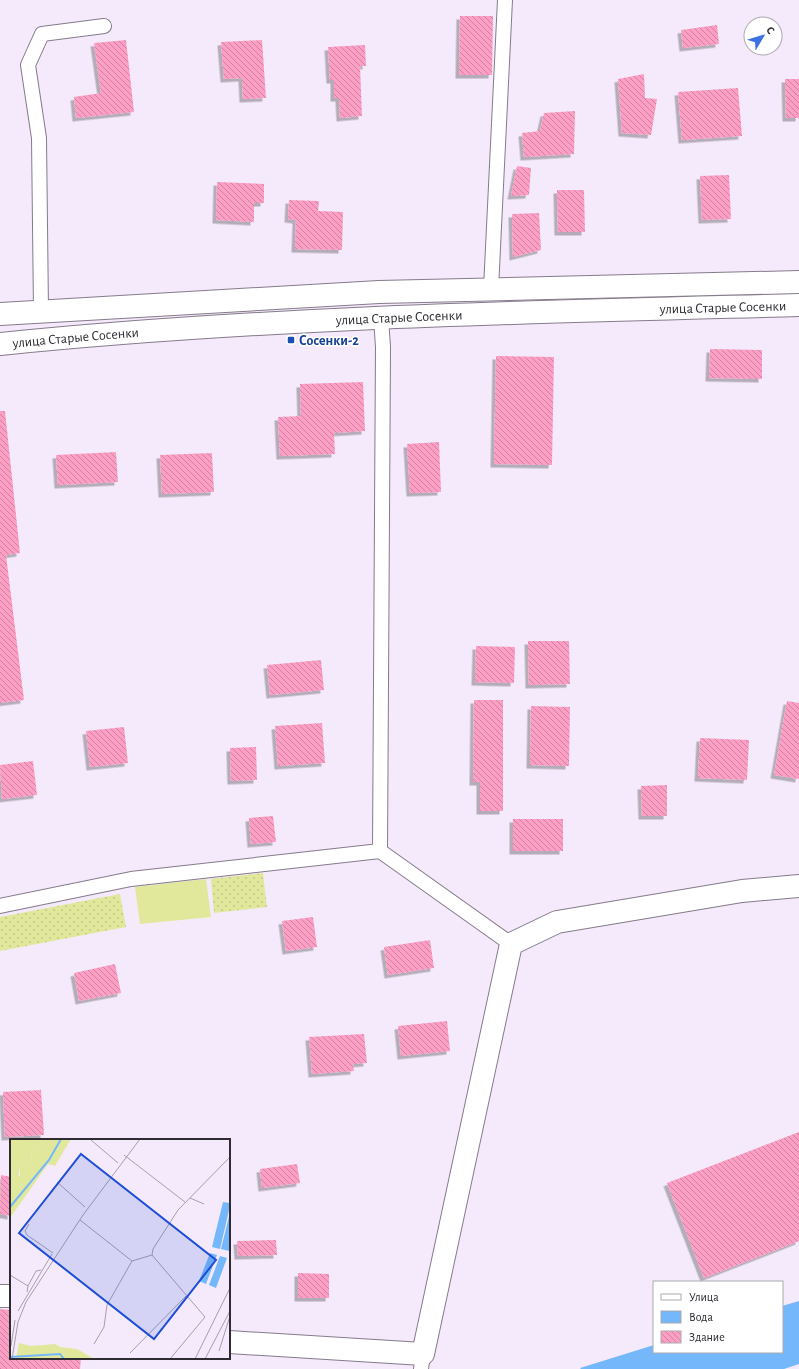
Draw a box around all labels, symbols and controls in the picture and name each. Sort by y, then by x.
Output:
north arrow [743,16,783,56]
text: С [764,24,777,36]
street label: улица Старые Сосенки [658,299,786,317]
street label: улица Старые Сосенки [334,309,463,328]
street label: улица Старые Сосенки [11,326,139,351]
place label: Сосенки-2 [299,334,359,348]
marker: Сосенки-2 [286,335,296,345]
inset map [10,1139,230,1359]
legend [653,1281,783,1353]
text: Улица [689,1291,719,1303]
text: Вода [689,1311,713,1323]
text: Здание [689,1331,725,1343]

